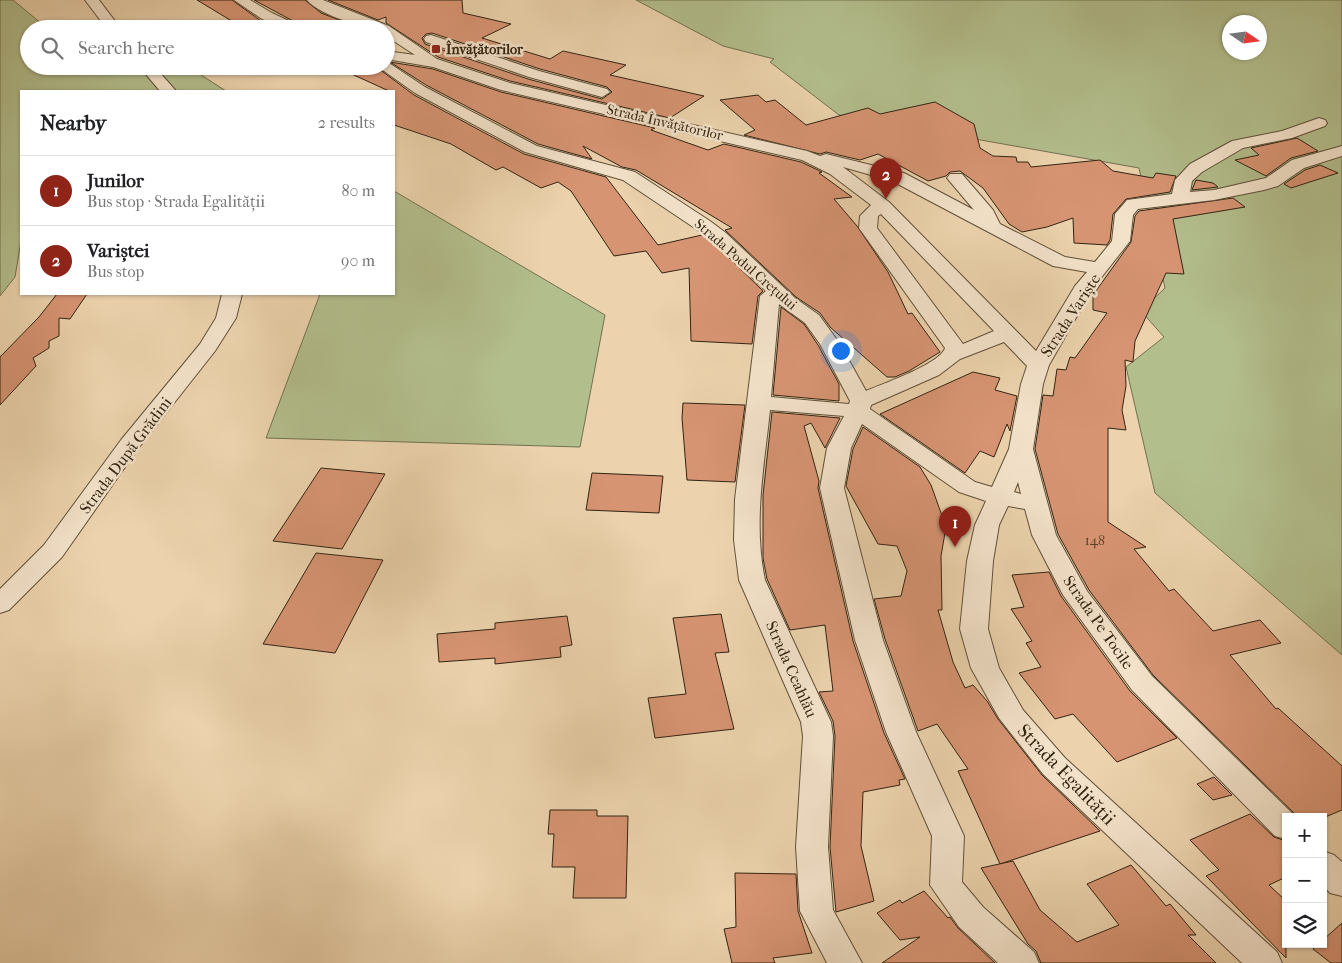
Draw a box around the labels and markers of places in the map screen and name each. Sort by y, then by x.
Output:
place label: Învățătorilor [446,40,524,58]
marker: Învățătorilor [430,43,442,55]
pin: 2 [870,158,902,199]
pin: 1 [939,506,971,547]

